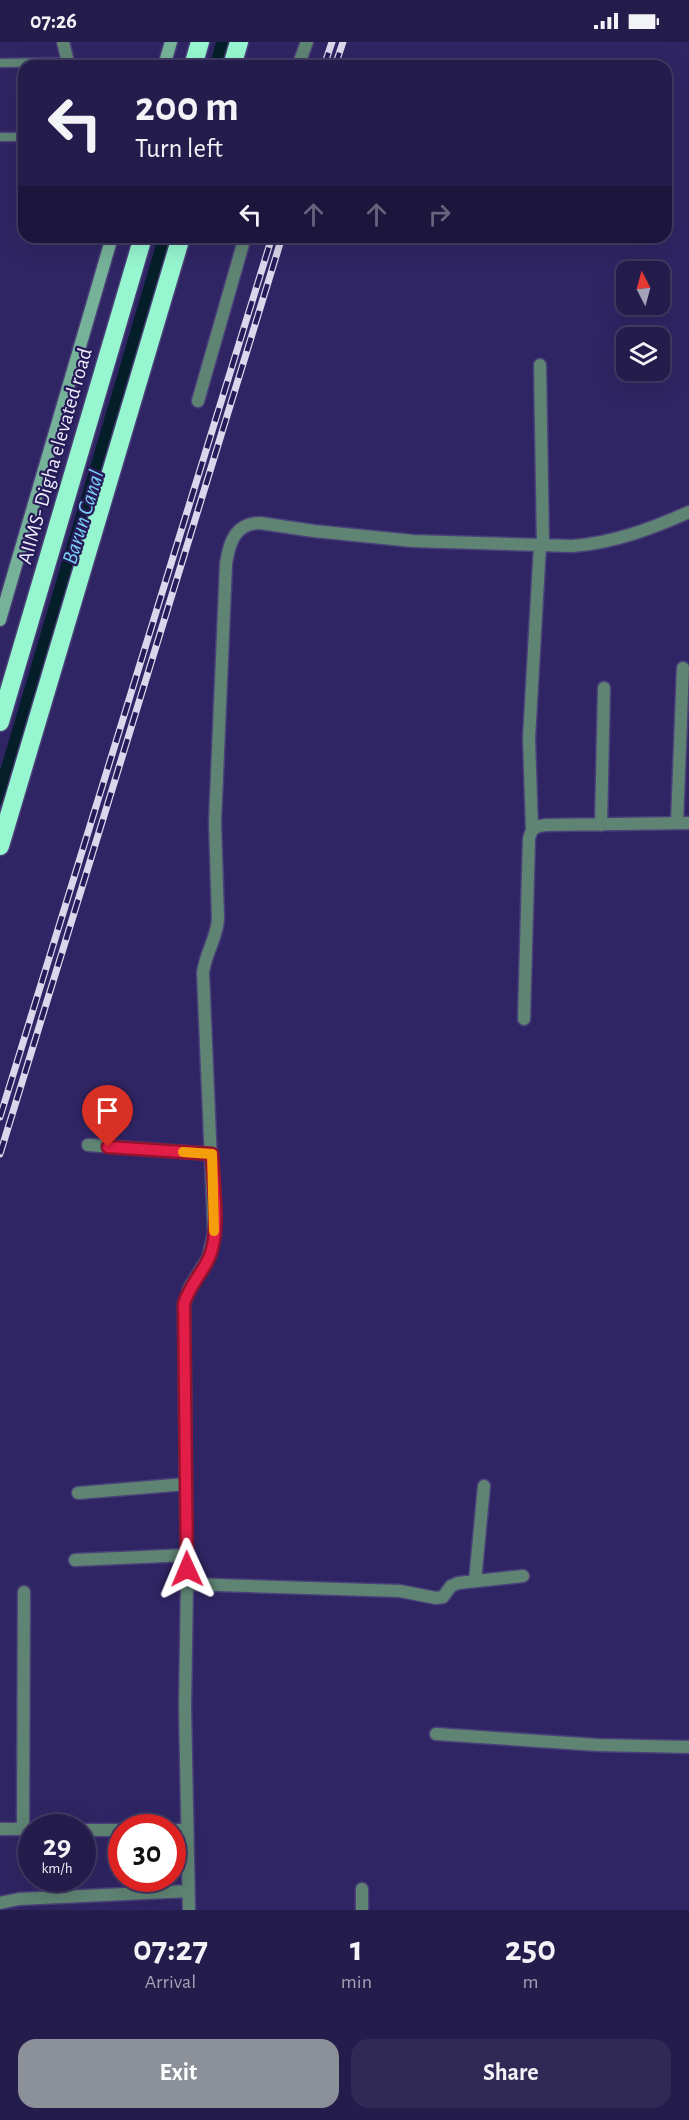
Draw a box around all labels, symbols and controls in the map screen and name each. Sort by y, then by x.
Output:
text: 07:26 [30,10,77,32]
icon: left [36,84,114,162]
text: 200 m [135,86,239,128]
text: Turn left [135,135,223,162]
icon: left [234,198,267,231]
icon: ahead [297,198,330,231]
icon: ahead [360,198,393,231]
icon: right [423,198,456,231]
north arrow [616,261,670,315]
map controls [616,261,670,381]
button: layers [616,327,670,381]
street label: AIIMS- Digha elevated road [14,346,96,566]
water label: Barun Canal [58,467,108,567]
pin [82,1085,133,1147]
icon: arrive [91,1094,124,1127]
position arrow [155,1537,219,1601]
speed limit sign: 30 [108,1814,186,1892]
text: 29 [43,1831,71,1861]
text: km/h [42,1861,72,1876]
text: 07:27 [133,1931,208,1967]
text: 1 [350,1931,363,1967]
text: 250 [505,1931,556,1967]
text: Arrival [145,1972,196,1992]
text: min [341,1972,372,1992]
text: m [522,1972,538,1992]
button: Exit [18,2039,339,2108]
button: Share [351,2039,671,2108]

